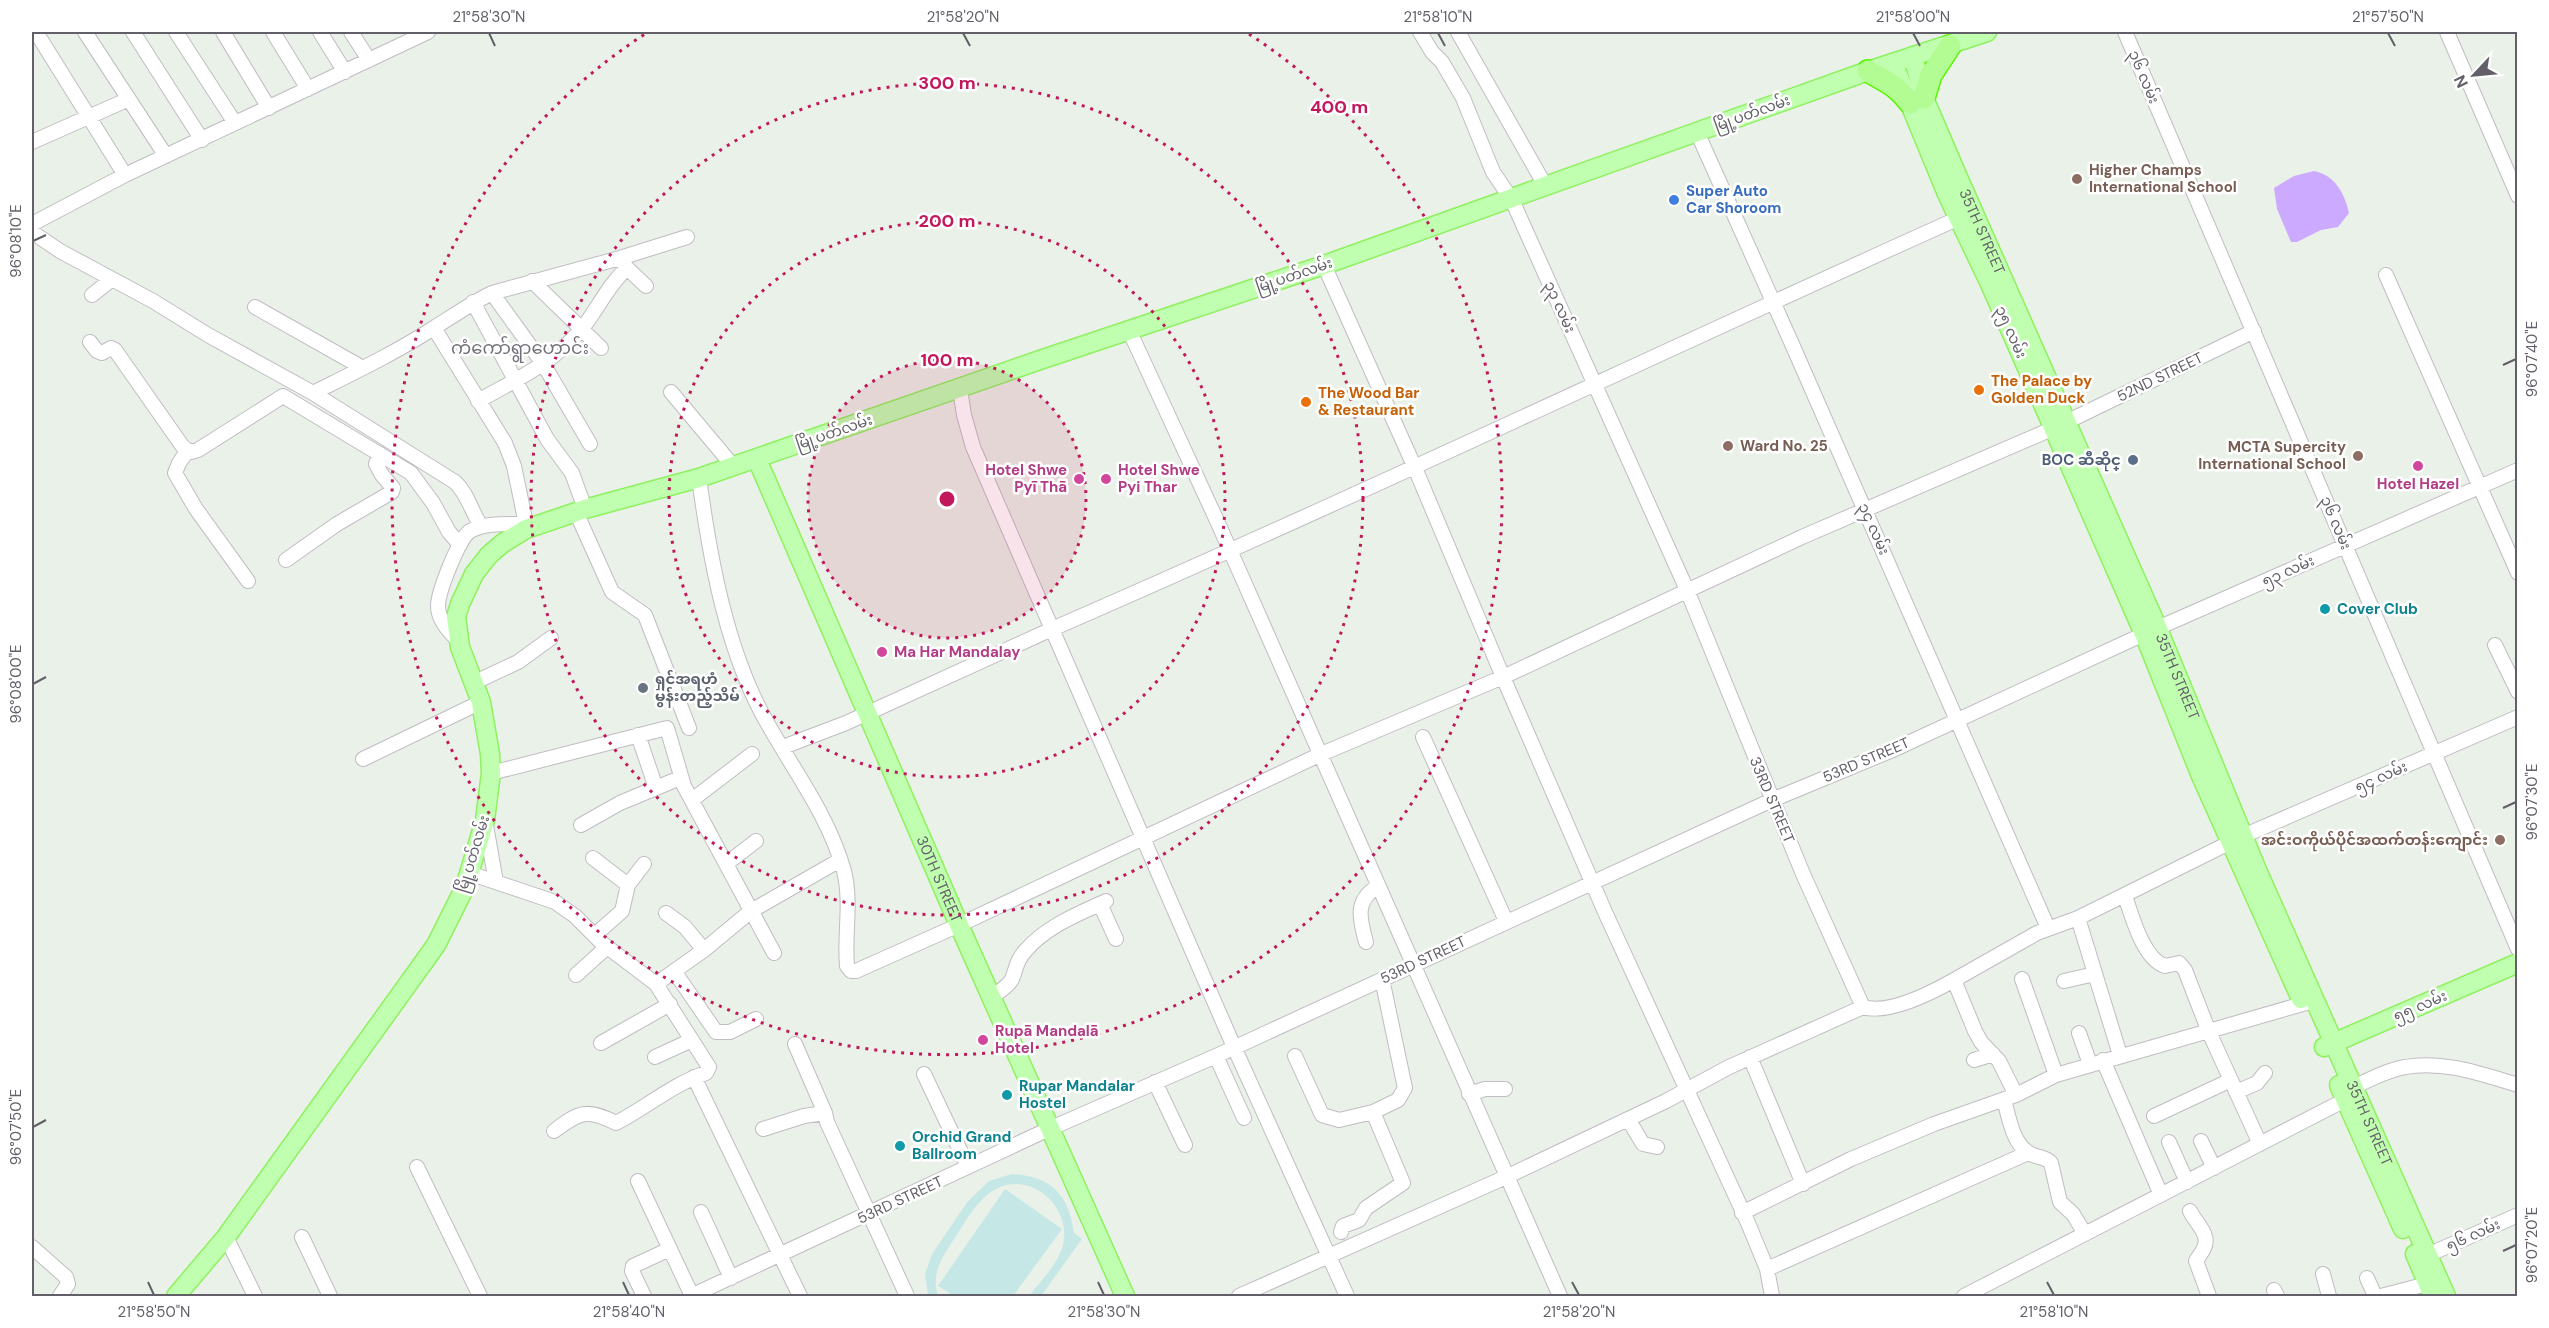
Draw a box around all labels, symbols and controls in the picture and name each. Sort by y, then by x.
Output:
text: 21°58'30"N [453,7,525,27]
text: 21°58'20"N [927,7,999,27]
text: 21°58'10"N [1404,7,1472,27]
text: 21°58'00"N [1876,7,1950,27]
text: 21°57'50"N [2352,7,2424,27]
north arrow [2444,45,2504,105]
street label: ၃၆ လမ်း [2122,47,2164,108]
text: 300 m [918,71,976,95]
text: N [2449,72,2473,91]
street label: မြို့ပတ်လမ်း [1711,90,1794,138]
text: 400 m [1310,95,1368,119]
place label: Higher Champs International School [2089,160,2237,197]
marker: Higher Champs International School [2070,172,2084,186]
place label: Super Auto Car Shoroom [1686,181,1781,218]
street label: 35TH STREET [1954,186,2010,277]
marker: Super Auto Car Shoroom [1667,193,1681,207]
text: 96°08'10"E [6,204,26,278]
text: 200 m [919,209,975,233]
street label: မြို့ပတ်လမ်း [1253,253,1336,299]
street label: ၃၃ လမ်း [1538,278,1580,337]
street label: ၃၅ လမ်း [1989,303,2031,362]
text: 96°07'40"E [2522,321,2542,397]
district label: ကံကော်ရွာဟောင်း [451,335,589,363]
text: 100 m [920,348,974,372]
street label: 52ND STREET [2114,348,2206,406]
place label: The Palace by Golden Duck [1991,371,2092,408]
place label: The Wood Bar & Restaurant [1318,383,1419,420]
marker: The Palace by Golden Duck [1972,383,1986,397]
marker: The Wood Bar & Restaurant [1299,395,1313,409]
street label: မြို့ပတ်လမ်း [793,410,876,456]
place label: Ward No. 25 [1740,436,1828,456]
place label: MCTA Supercity International School [2198,437,2346,474]
marker: Ward No. 25 [1721,439,1735,453]
marker: MCTA Supercity International School [2351,449,2365,463]
place label: BOC ဆီဆိုင္ [2042,450,2121,472]
marker: BOC ဆီဆိုင္ [2126,453,2140,467]
marker: Hotel Hazel [2411,459,2425,473]
place label: Hotel Shwe Pyī Thā [985,460,1067,497]
place label: Hotel Shwe Pyi Thar [1118,460,1200,497]
marker: Hotel Shwe Pyī Thā [1072,472,1086,486]
marker: Hotel Shwe Pyi Thar [1099,472,1113,486]
place label: Hotel Hazel [2377,474,2459,494]
centre of rings [937,489,957,509]
street label: ၃၆ လမ်း [2314,493,2356,554]
street label: ၃၄ လမ်း [1852,500,1894,559]
street label: ၅၃ လမ်း [2259,551,2318,593]
place label: Cover Club [2337,599,2418,619]
marker: Cover Club [2318,602,2332,616]
street label: 35TH STREET [2151,630,2204,723]
place label: Ma Har Mandalay [894,642,1020,662]
text: 96°08'00"E [6,644,26,724]
marker: Ma Har Mandalay [875,645,889,659]
place label: ရှင်အရဟံ မွန်းတည့်သိမ် [655,669,740,708]
marker: ရှင်အရဟံ မွန်းတည့်သိမ် [636,681,650,695]
street label: 53RD STREET [1820,733,1912,787]
street label: 33RD STREET [1745,754,1799,846]
street label: ၅၄ လမ်း [2352,757,2411,799]
text: 96°07'30"E [2522,764,2542,840]
street label: မြို့ပတ်လမ်း [452,813,496,896]
place label: အင်းဝကိုယ်ပိုင်အထက်တန်းကျောင်း [2261,830,2488,852]
street label: 30TH STREET [912,833,967,926]
marker: အင်းဝကိုယ်ပိုင်အထက်တန်းကျောင်း [2493,833,2507,847]
street label: 53RD STREET [1377,931,1469,989]
street label: ၅၅ လမ်း [2390,986,2451,1028]
place label: Rupā Mandalā Hotel [995,1021,1099,1058]
marker: Rupā Mandalā Hotel [976,1033,990,1047]
place label: Rupar Mandalar Hostel [1019,1076,1135,1113]
street label: 35TH STREET [2342,1077,2397,1169]
marker: Rupar Mandalar Hostel [1000,1088,1014,1102]
text: 96°07'50"E [6,1089,26,1165]
place label: Orchid Grand Ballroom [912,1127,1011,1164]
marker: Orchid Grand Ballroom [893,1139,907,1153]
street label: 53RD STREET [854,1171,946,1229]
text: 96°07'20"E [2522,1207,2542,1283]
street label: ၅၆ လမ်း [2443,1214,2504,1258]
text: 21°58'50"N [118,1302,190,1322]
text: 21°58'40"N [593,1302,665,1322]
text: 21°58'30"N [1068,1302,1140,1322]
text: 21°58'20"N [1543,1302,1615,1322]
text: 21°58'10"N [2020,1302,2088,1322]

